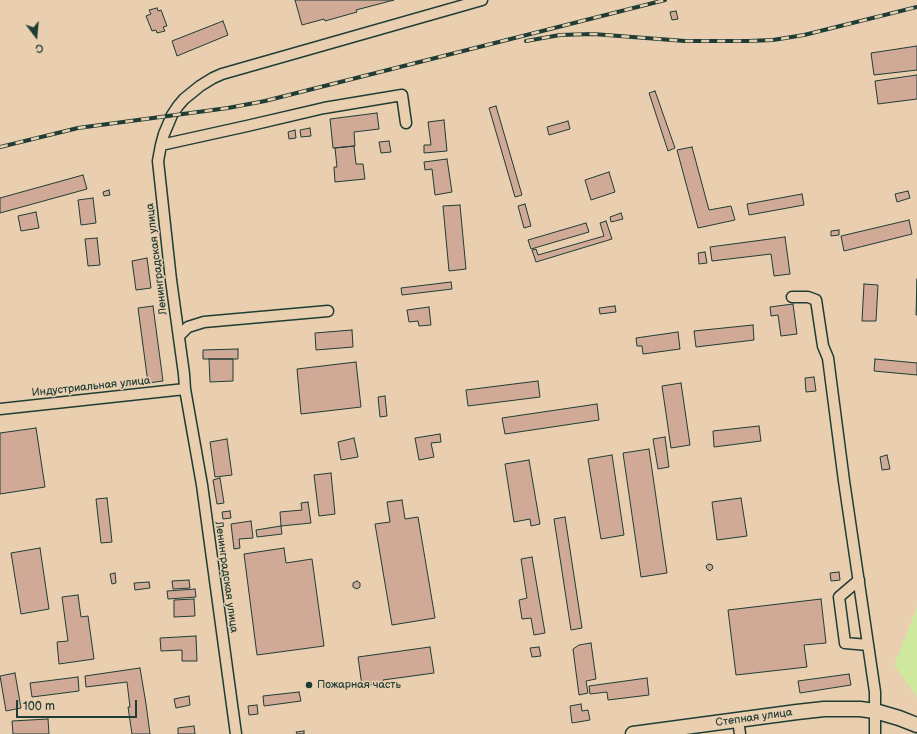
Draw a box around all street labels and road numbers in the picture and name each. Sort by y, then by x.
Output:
street label: Ленинградская улица [144,202,170,316]
street label: Индустриальная улица [31,374,151,400]
street label: Ленинградская улица [212,520,240,634]
street label: Степная улица [715,706,793,730]

